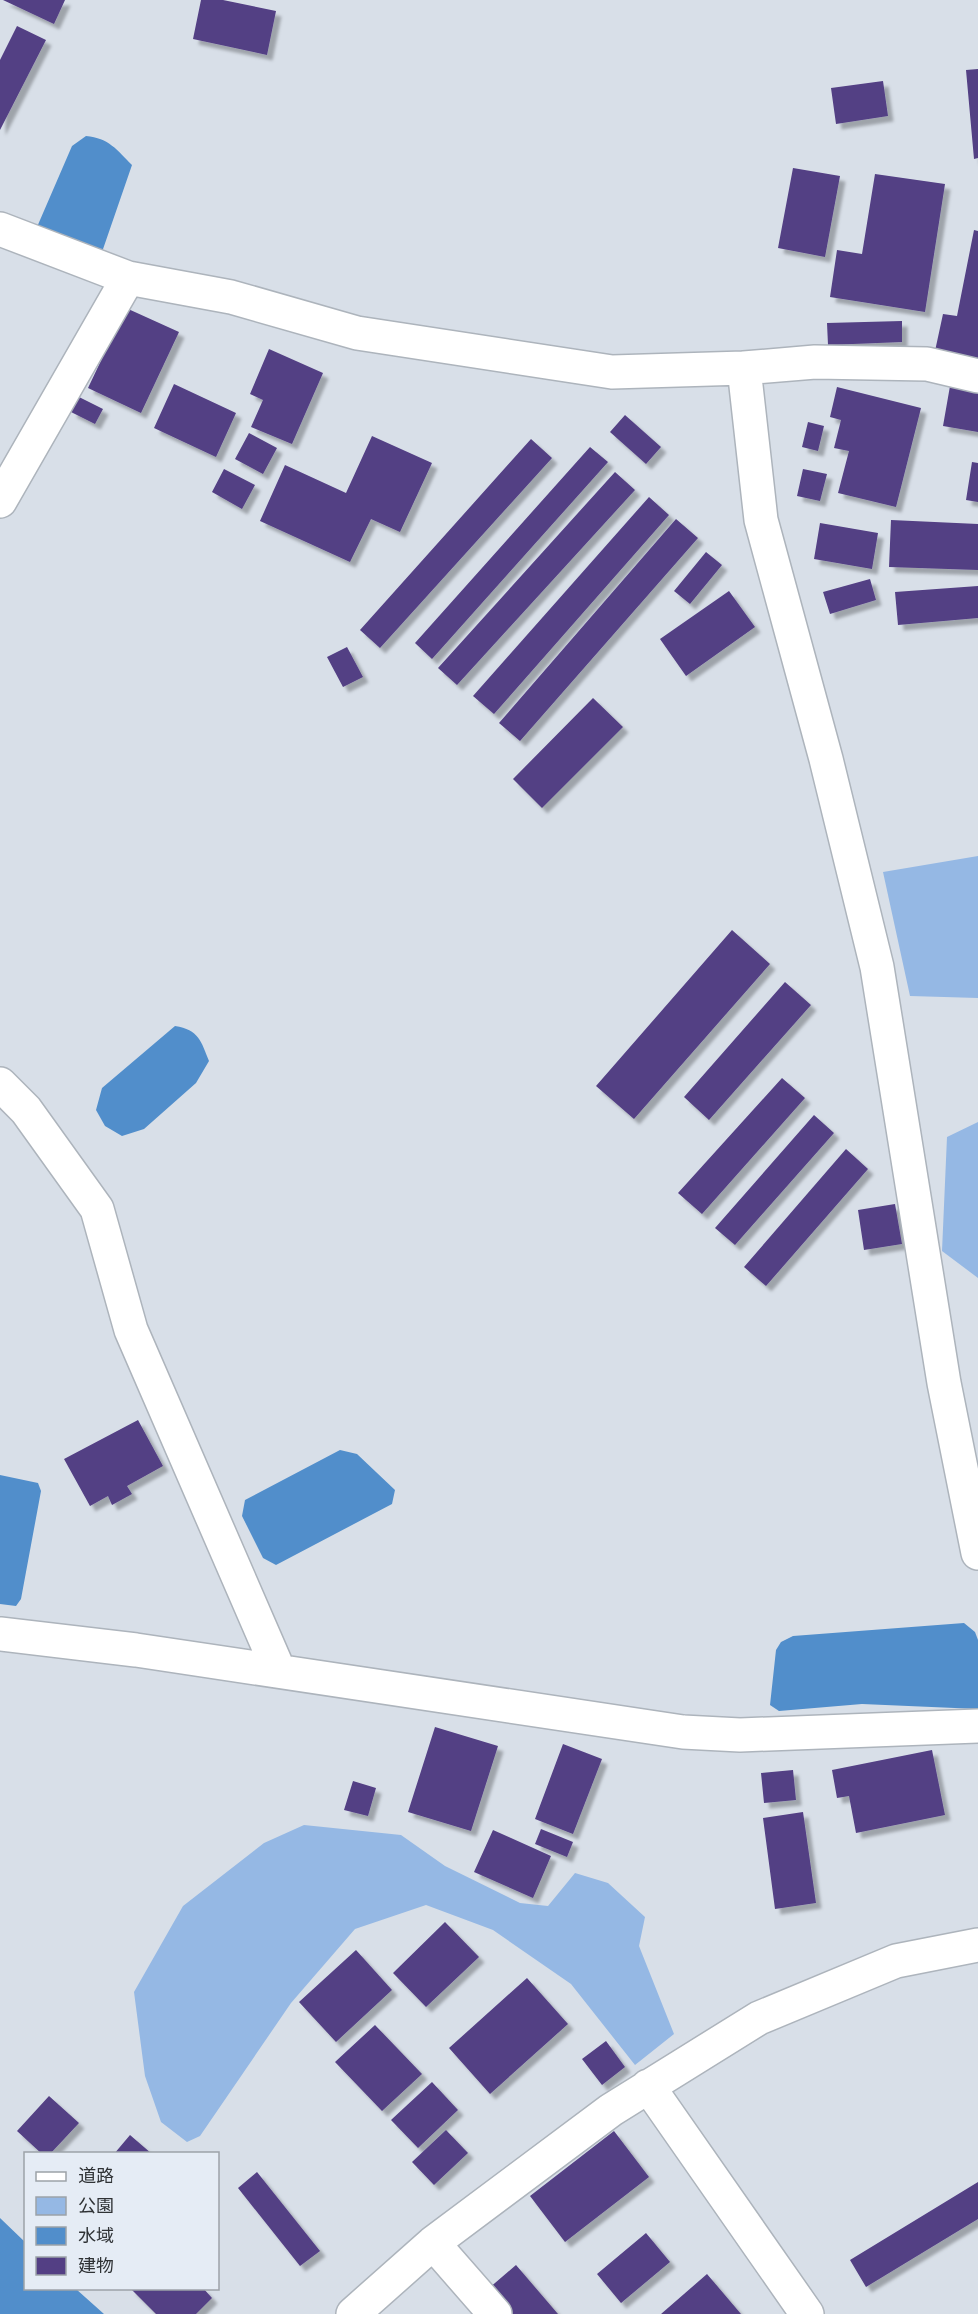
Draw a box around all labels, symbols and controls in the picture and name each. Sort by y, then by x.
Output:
legend [24,2152,219,2290]
text: 道路 [78,2165,114,2186]
text: 公園 [78,2195,114,2216]
text: 水域 [78,2225,114,2246]
text: 建物 [78,2255,114,2276]

